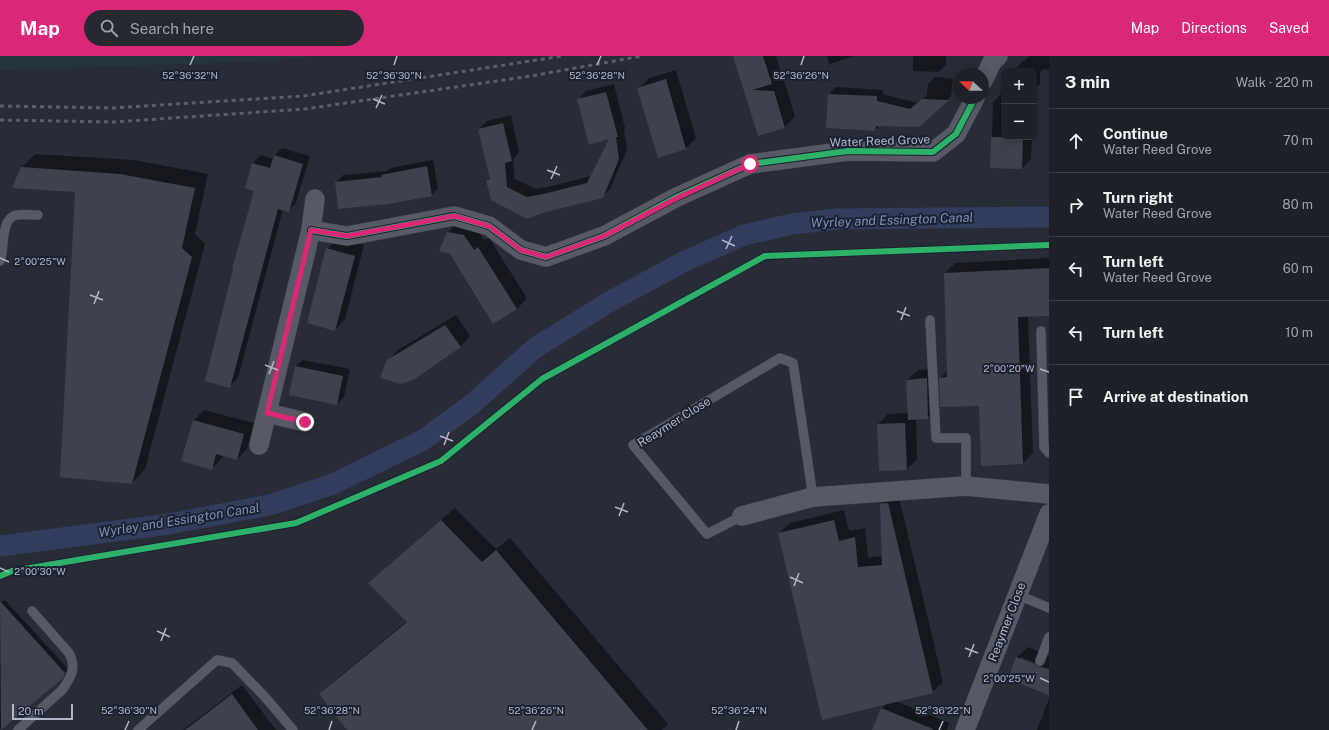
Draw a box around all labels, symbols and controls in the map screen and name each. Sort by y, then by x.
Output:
search box [84,10,364,46]
text: Map [20,17,60,39]
icon: search [98,17,120,39]
text: Search here [130,20,214,37]
text: Map [1131,20,1159,36]
text: Directions [1181,20,1247,36]
text: Saved [1269,20,1309,36]
north arrow [953,68,989,104]
map controls [1001,68,1037,140]
button: + [1001,68,1037,104]
text: 52°36'32"N [162,69,218,81]
text: 52°36'30"N [366,69,422,81]
text: 52°36'28"N [569,69,625,81]
text: 52°36'26"N [773,69,829,81]
text: 3 min [1065,72,1110,92]
text: Walk · 220 m [1236,75,1313,90]
button: − [1001,104,1037,140]
text: Continue [1103,125,1168,142]
icon: ahead [1065,130,1087,152]
street label: Water Reed Grove [829,132,931,150]
text: 70 m [1283,133,1313,148]
text: Water Reed Grove [1103,142,1212,157]
route start [741,155,759,173]
text: Turn right [1103,189,1173,206]
icon: right [1065,194,1087,216]
text: 80 m [1282,197,1313,212]
text: Water Reed Grove [1103,206,1212,221]
water label: Wyrley and Essington Canal [810,210,974,230]
text: Turn left [1103,253,1164,270]
text: 2°00'25"W [14,255,66,267]
icon: left [1065,258,1087,280]
text: 60 m [1283,261,1313,276]
text: Water Reed Grove [1103,270,1212,285]
icon: left [1065,322,1087,344]
text: Turn left [1103,324,1164,341]
text: 10 m [1285,325,1313,340]
text: 2°00'20"W [983,362,1035,374]
icon: arrive [1065,386,1087,408]
text: Arrive at destination [1103,388,1248,405]
street label: Reaymer Close [635,394,713,450]
route end [296,413,314,431]
water label: Wyrley and Essington Canal [97,500,261,540]
text: 2°00'30"W [14,565,66,577]
street label: Reaymer Close [986,580,1029,663]
text: 2°00'25"W [983,672,1035,684]
scale bar [12,702,73,721]
text: 52°36'30"N [101,704,157,716]
text: 52°36'28"N [304,704,360,716]
text: 52°36'26"N [508,704,564,716]
text: 52°36'24"N [711,704,767,716]
text: 52°36'22"N [915,704,971,716]
text: 20 m [18,705,43,717]

